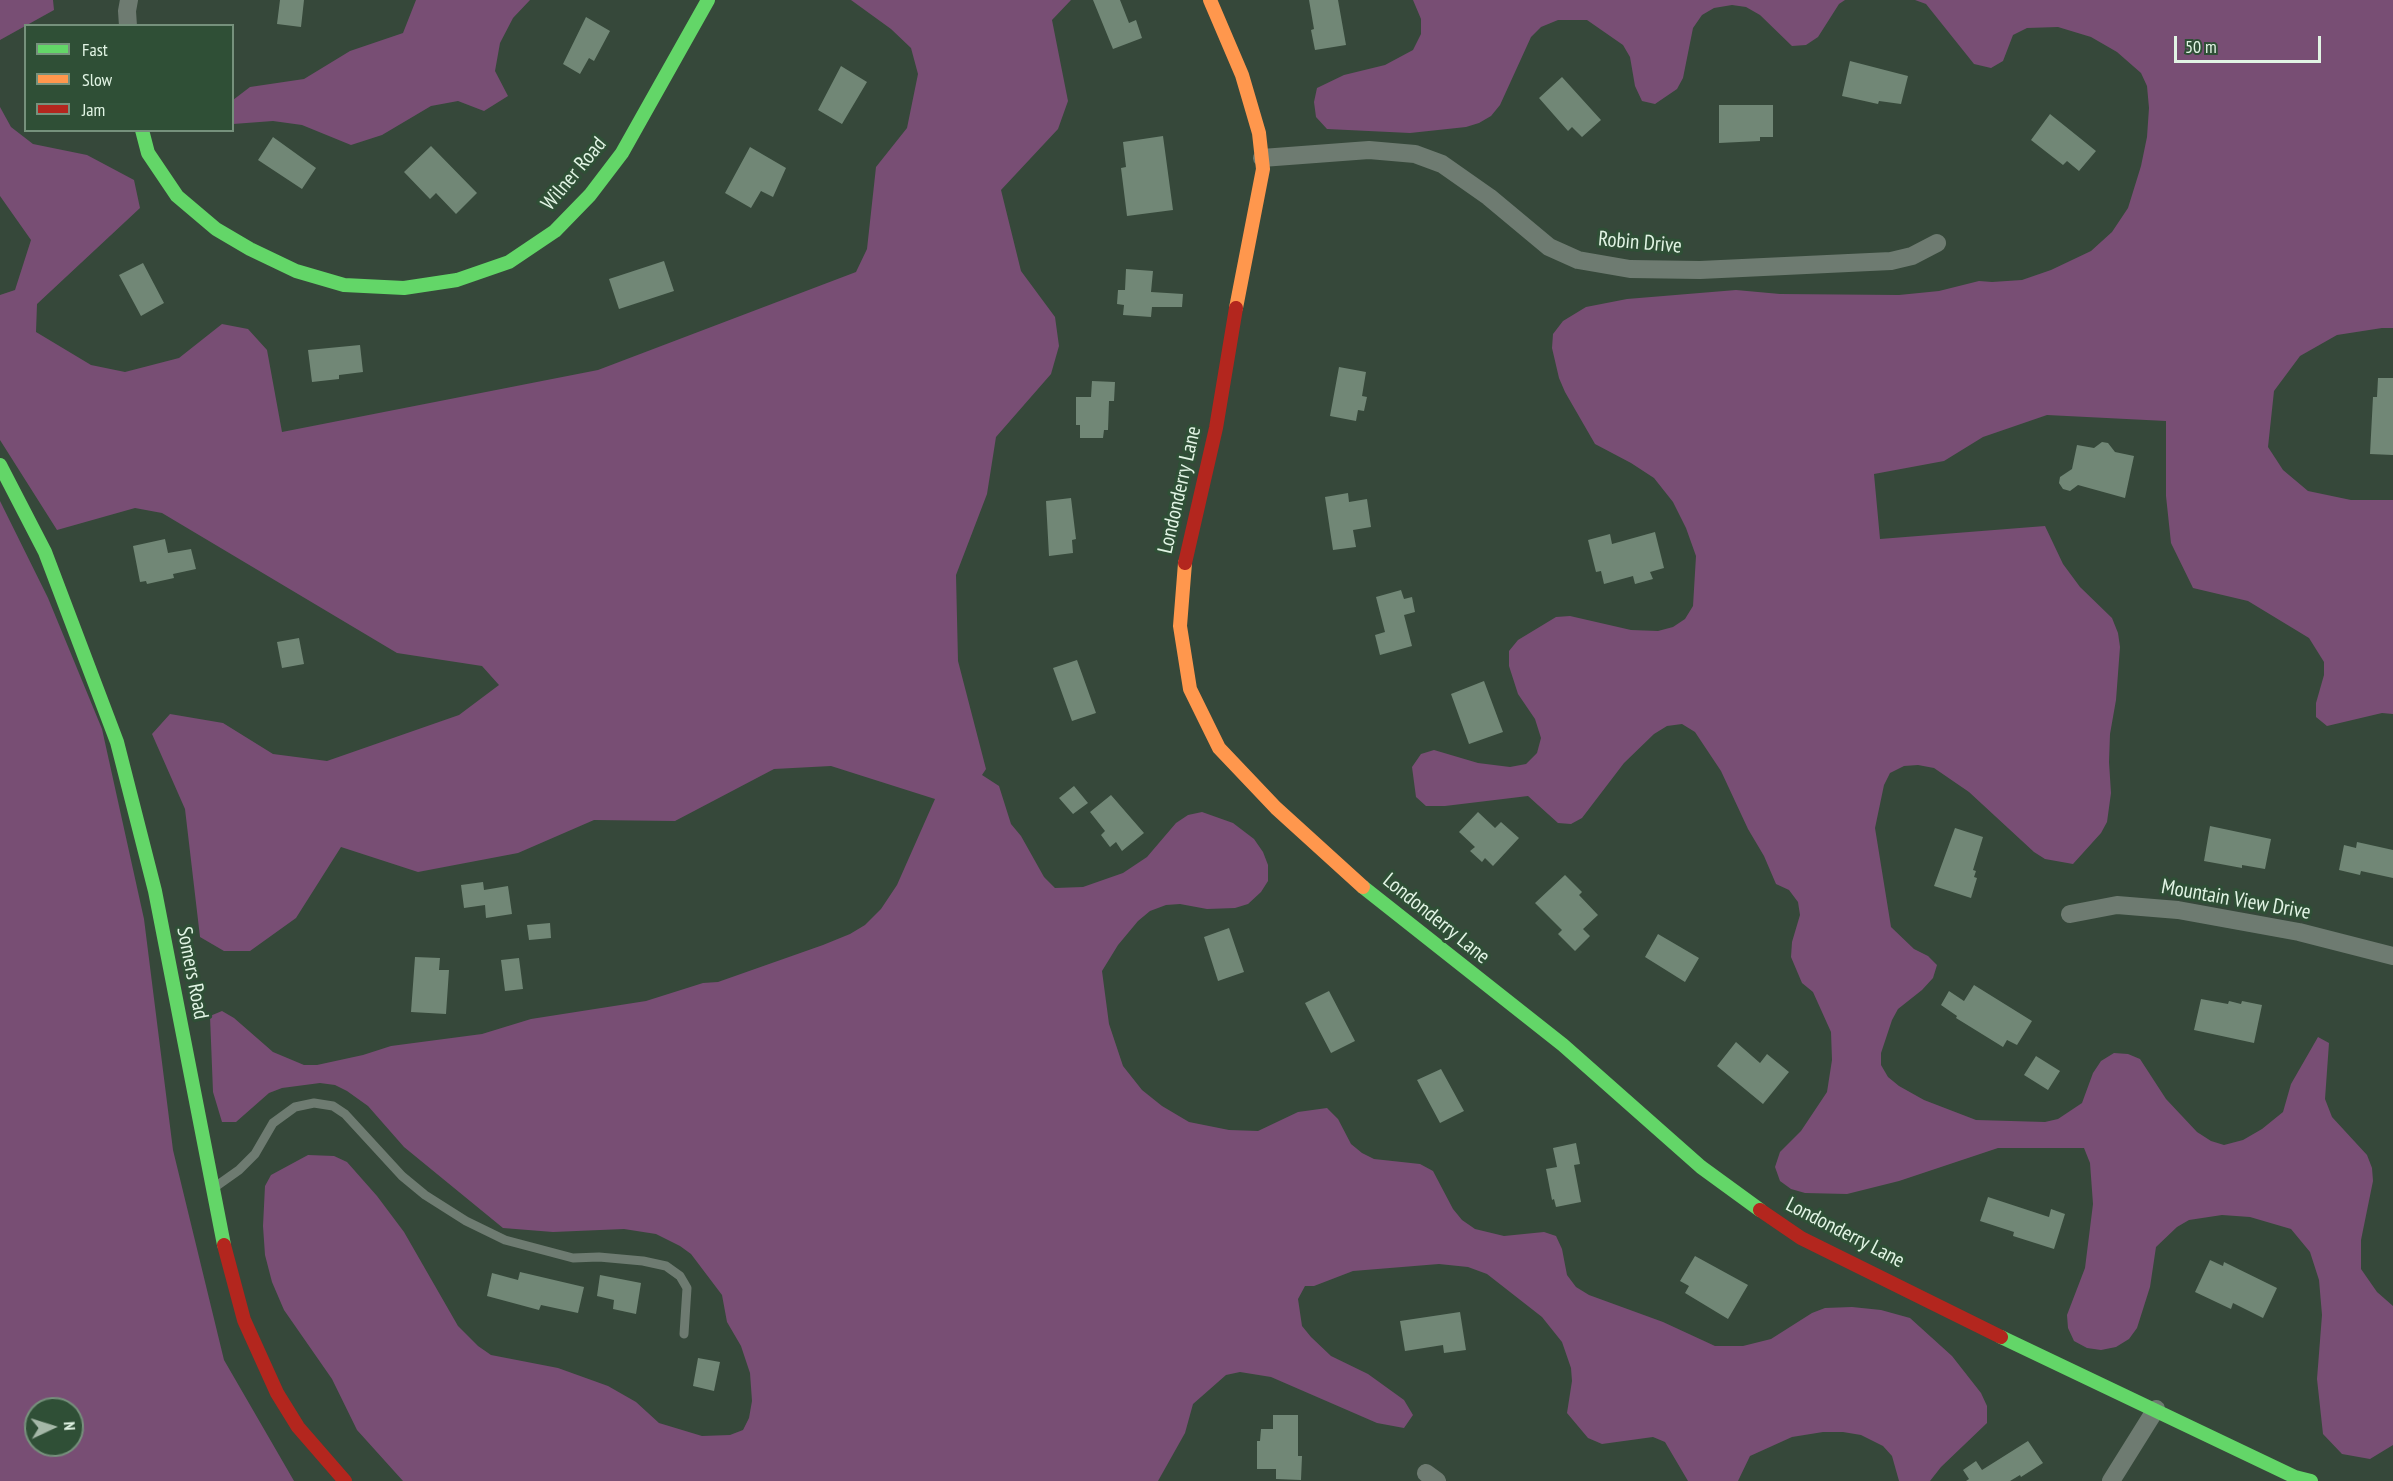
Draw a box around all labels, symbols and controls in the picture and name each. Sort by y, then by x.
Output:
legend [24,24,234,132]
scale bar [2177,24,2324,62]
text: 50 m [2185,35,2217,58]
text: Fast [82,38,108,61]
text: Slow [82,68,112,91]
text: Jam [82,98,105,121]
street label: Wilner Road [536,132,612,216]
street label: Robin Drive [1597,227,1683,259]
street label: Londonderry Lane [1153,424,1207,556]
street label: Londonderry Lane [1378,868,1494,970]
street label: Mountain View Drive [2159,874,2313,926]
street label: Somers Road [171,925,213,1021]
street label: Londonderry Lane [1781,1192,1909,1274]
north arrow [24,1397,84,1457]
text: N [60,1421,80,1431]

